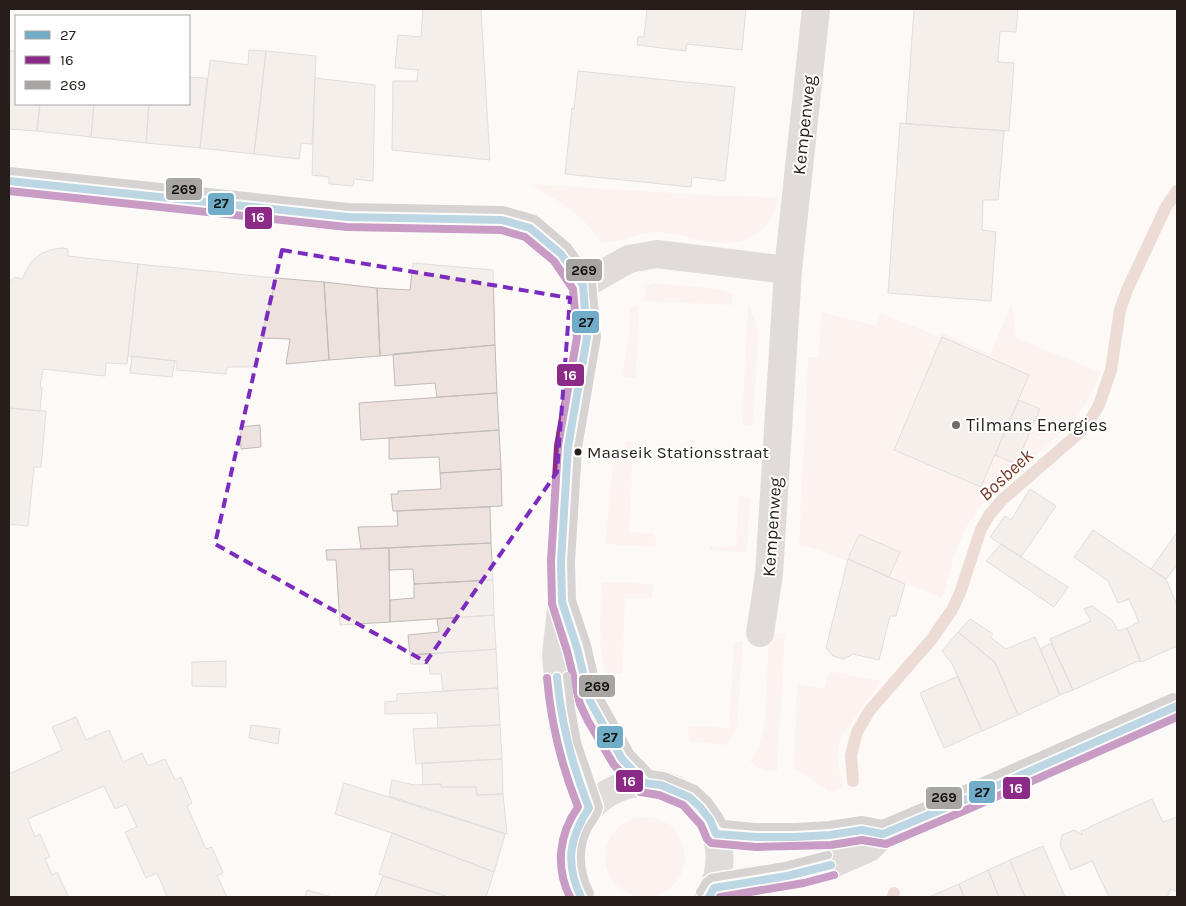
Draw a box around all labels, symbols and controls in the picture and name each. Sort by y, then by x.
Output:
legend [15,15,190,105]
text: 27 [60,26,76,44]
text: 16 [60,51,74,69]
street label: Kempenweg [788,74,820,176]
text: 269 [60,76,86,94]
line badge: 269 [165,177,203,201]
text: 269 [171,181,197,198]
line badge: 27 [207,192,235,216]
text: 27 [213,195,229,212]
line badge: 16 [244,206,273,230]
text: 16 [251,209,265,226]
line badge: 269 [565,258,603,282]
text: 269 [571,262,597,279]
line badge: 27 [571,310,600,334]
text: 27 [578,314,594,331]
line badge: 16 [556,363,585,387]
text: 16 [563,367,577,384]
place label: Tilmans Energies [966,414,1107,436]
marker: Tilmans Energies [950,419,962,431]
place label: Maaseik Stationsstraat [587,442,769,462]
water label: Bosbeek [974,444,1038,506]
marker: Maaseik Stationsstraat [573,447,583,457]
street label: Kempenweg [758,476,786,578]
line badge: 269 [578,674,616,698]
text: 269 [584,678,610,695]
line badge: 27 [596,725,624,749]
text: 27 [602,729,618,746]
line badge: 16 [615,769,644,793]
text: 16 [622,773,636,790]
line badge: 16 [1002,776,1031,800]
line badge: 27 [968,780,996,804]
text: 16 [1009,780,1023,797]
text: 27 [974,784,990,801]
line badge: 269 [925,786,963,810]
text: 269 [931,789,957,806]

